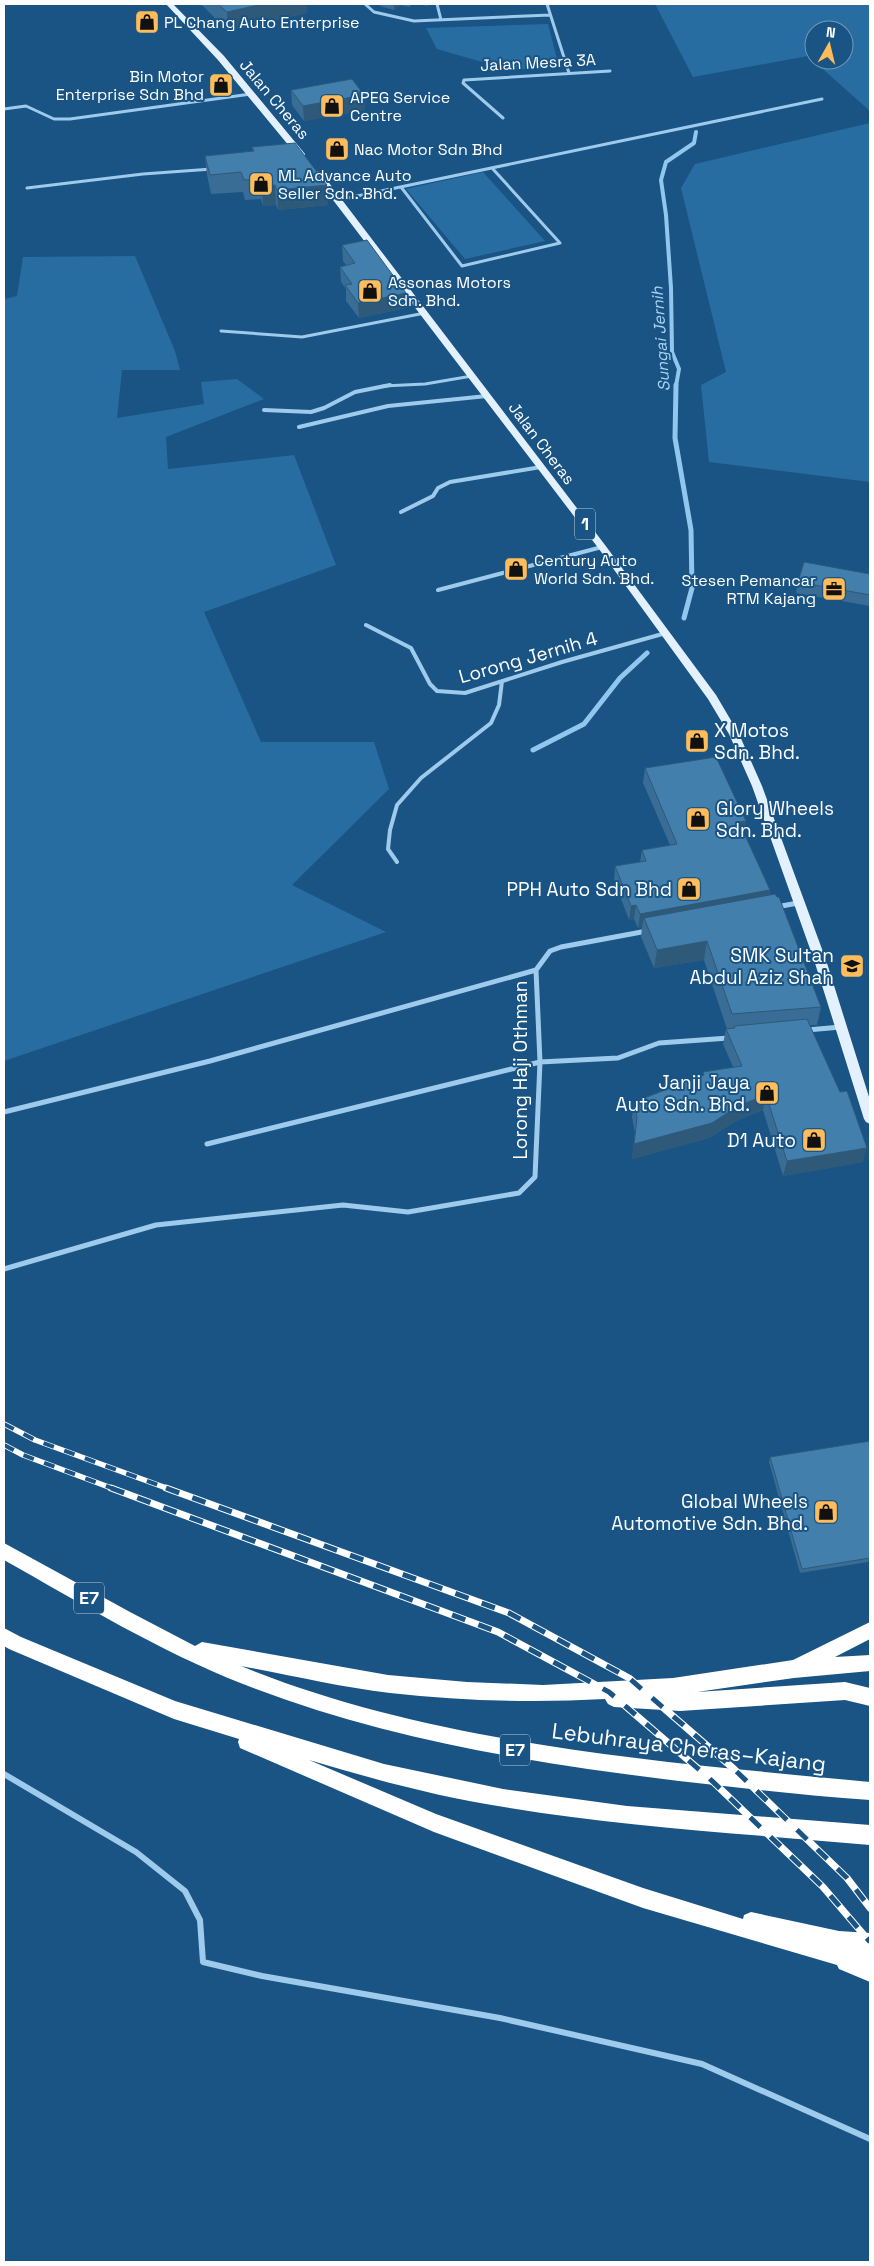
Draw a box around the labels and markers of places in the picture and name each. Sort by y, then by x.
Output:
shop icon: PL Chang Auto Enterprise [134,9,160,35]
place label: PL Chang Auto Enterprise [164,12,360,33]
place label: Bin Motor Enterprise Sdn Bhd [56,66,204,105]
shop icon: Bin Motor Enterprise Sdn Bhd [208,72,234,98]
place label: APEG Service Centre [350,87,450,126]
shop icon: APEG Service Centre [319,93,345,119]
shop icon: Nac Motor Sdn Bhd [324,136,350,162]
place label: Nac Motor Sdn Bhd [354,139,503,160]
place label: ML Advance Auto Seller Sdn. Bhd. [278,165,412,204]
shop icon: ML Advance Auto Seller Sdn. Bhd. [248,171,274,197]
place label: Assonas Motors Sdn. Bhd. [388,272,511,311]
shop icon: Assonas Motors Sdn. Bhd. [357,278,383,304]
place label: Century Auto World Sdn. Bhd. [534,550,654,589]
shop icon: Century Auto World Sdn. Bhd. [503,556,529,582]
place label: Stesen Pemancar RTM Kajang [681,570,816,609]
office icon: Stesen Pemancar RTM Kajang [821,576,847,602]
place label: X Motos Sdn. Bhd. [714,718,800,765]
shop icon: X Motos Sdn. Bhd. [684,728,710,754]
place label: Glory Wheels Sdn. Bhd. [716,796,834,843]
shop icon: Glory Wheels Sdn. Bhd. [685,806,711,832]
shop icon: PPH Auto Sdn Bhd [676,876,702,902]
place label: PPH Auto Sdn Bhd [507,877,672,902]
place label: SMK Sultan Abdul Aziz Shah [689,943,834,990]
school or university icon: SMK Sultan Abdul Aziz Shah [839,953,865,979]
place label: Janji Jaya Auto Sdn. Bhd. [616,1070,750,1117]
shop icon: Janji Jaya Auto Sdn. Bhd. [754,1080,780,1106]
shop icon: D1 Auto [801,1127,827,1153]
place label: D1 Auto [727,1128,796,1153]
place label: Global Wheels Automotive Sdn. Bhd. [611,1489,808,1536]
shop icon: Global Wheels Automotive Sdn. Bhd. [813,1499,839,1525]

